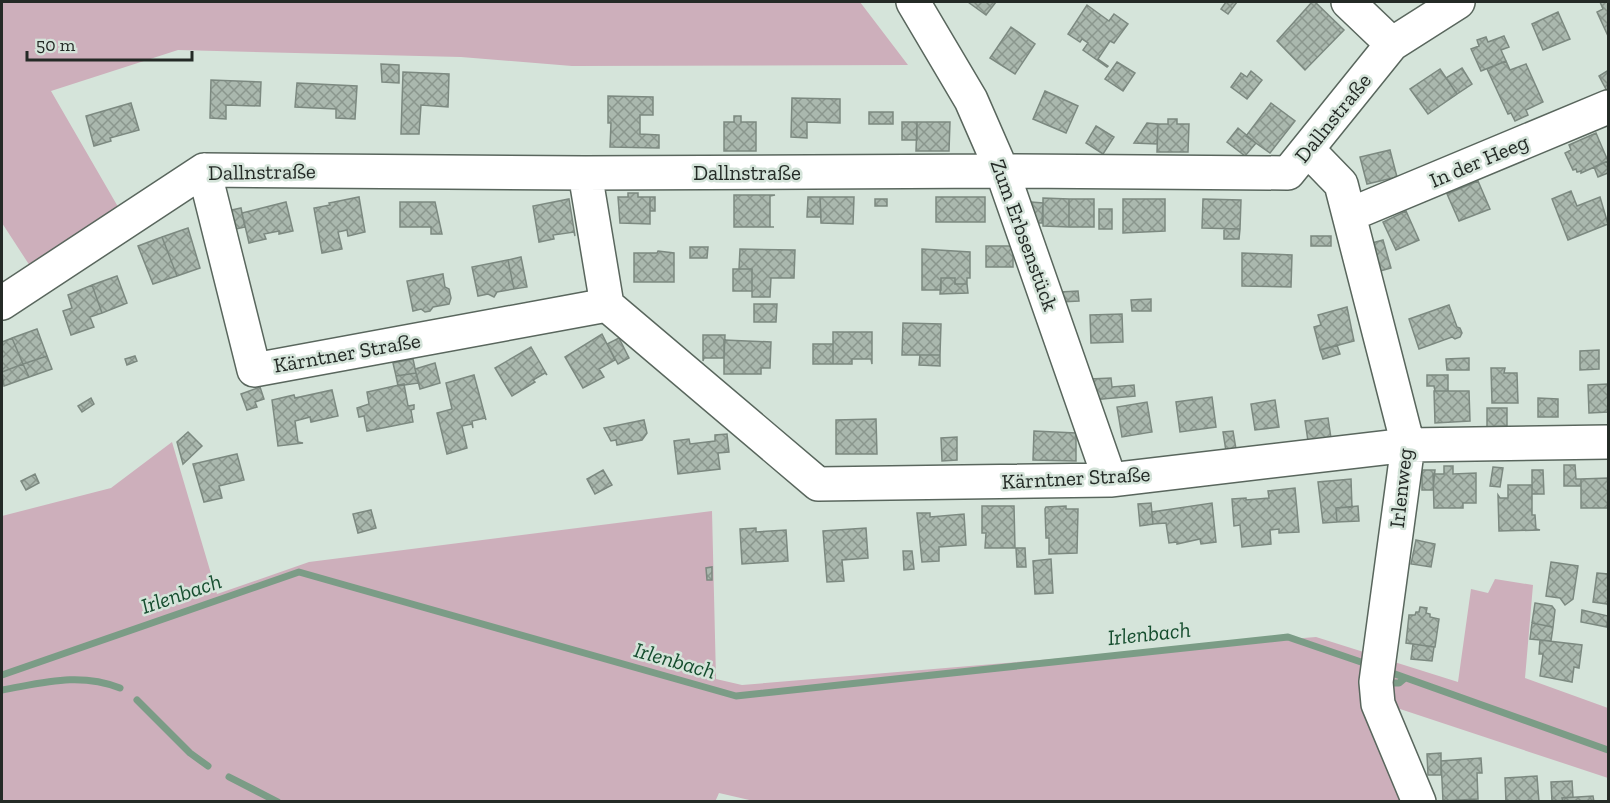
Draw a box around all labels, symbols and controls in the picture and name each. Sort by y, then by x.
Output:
scale bar [27,24,192,62]
text: 50 m [36,34,76,56]
street label: Dallnstraße [1289,68,1376,167]
street label: In der Heeg [1426,128,1532,193]
street label: Zum Erbsenstück [985,156,1064,314]
street label: Dallnstraße [208,158,316,185]
street label: Dallnstraße [693,160,801,185]
street label: Kärntner Straße [271,327,423,378]
street label: Irlenweg [1384,446,1417,529]
street label: Kärntner Straße [1001,461,1151,494]
water label: Irlenbach [137,567,225,620]
water label: Irlenbach [1106,616,1192,651]
water label: Irlenbach [631,636,719,685]

